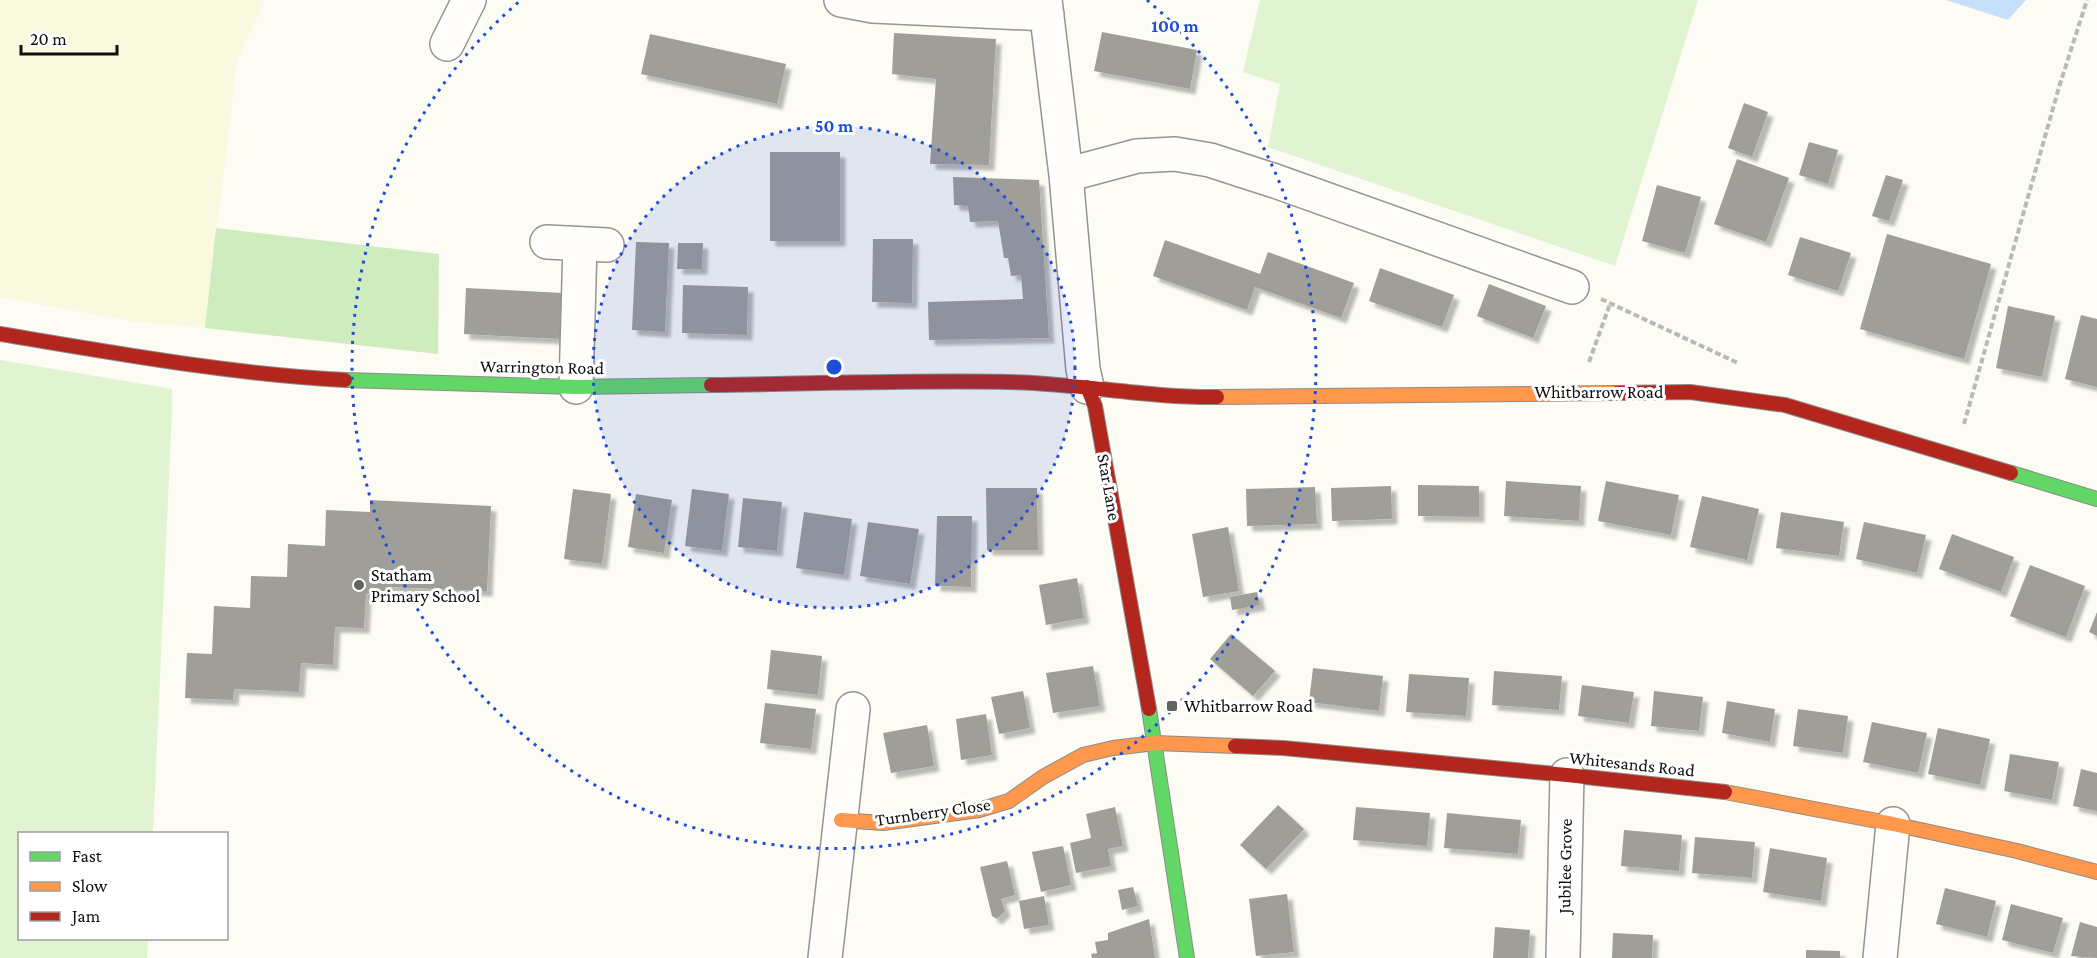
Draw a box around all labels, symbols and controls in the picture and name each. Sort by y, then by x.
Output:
text: 100 m [1151,16,1199,36]
scale bar [21,18,117,56]
text: 20 m [30,29,67,49]
text: 50 m [815,116,854,136]
street label: Warrington Road [480,356,605,378]
centre of rings [824,357,844,377]
street label: Whitbarrow Road [1535,382,1664,402]
street label: Star Lane [1093,452,1125,522]
place label: Statham Primary School [371,565,480,606]
marker: Statham Primary School [352,578,366,592]
place label: Whitbarrow Road [1184,696,1313,716]
marker: Whitbarrow Road [1165,699,1179,713]
street label: Whitesands Road [1568,747,1696,781]
street label: Turnberry Close [874,794,992,830]
street label: Jubilee Grove [1554,818,1576,916]
legend [18,832,228,940]
text: Fast [72,846,103,866]
text: Slow [72,876,108,896]
text: Jam [70,906,101,926]

